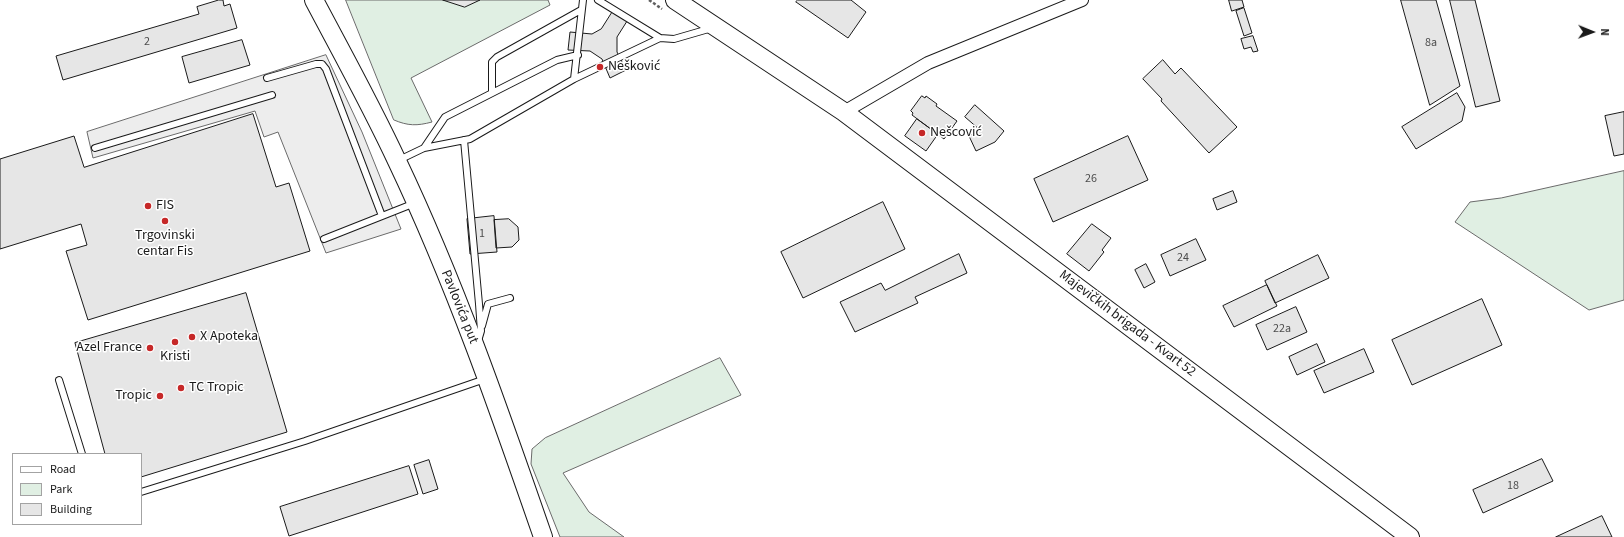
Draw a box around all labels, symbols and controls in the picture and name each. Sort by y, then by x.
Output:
north arrow [1572,12,1612,52]
text: N [1597,28,1612,36]
house number: 2 [144,35,150,49]
house number: 8a [1425,36,1437,50]
place label: Nešković [608,59,660,75]
marker: Nešković [595,62,605,72]
place label: Nešcović [930,125,982,141]
marker: Nešcović [917,128,927,138]
house number: 26 [1085,172,1097,186]
place label: FIS [156,198,174,214]
marker: FIS [143,201,153,211]
marker: Trgovinski centar Fis [160,216,170,226]
house number: 1 [479,227,485,241]
place label: Trgovinski centar Fis [135,228,195,260]
house number: 24 [1177,251,1189,265]
street label: Majevičkih brigada - Kvart 52 [1055,267,1199,381]
street label: Pavlovića put [437,268,481,346]
house number: 22a [1273,322,1291,336]
place label: X Apoteka [200,329,258,345]
marker: X Apoteka [187,332,197,342]
marker: Kristi [170,337,180,347]
place label: Azel France [76,340,142,356]
marker: Azel France [145,343,155,353]
place label: Kristi [160,349,190,365]
place label: TC Tropic [189,380,244,396]
marker: TC Tropic [176,383,186,393]
place label: Tropic [115,388,152,404]
marker: Tropic [155,391,165,401]
legend [12,453,142,525]
text: Road [50,461,76,478]
house number: 18 [1507,479,1519,493]
text: Park [50,481,72,498]
text: Building [50,501,92,518]

